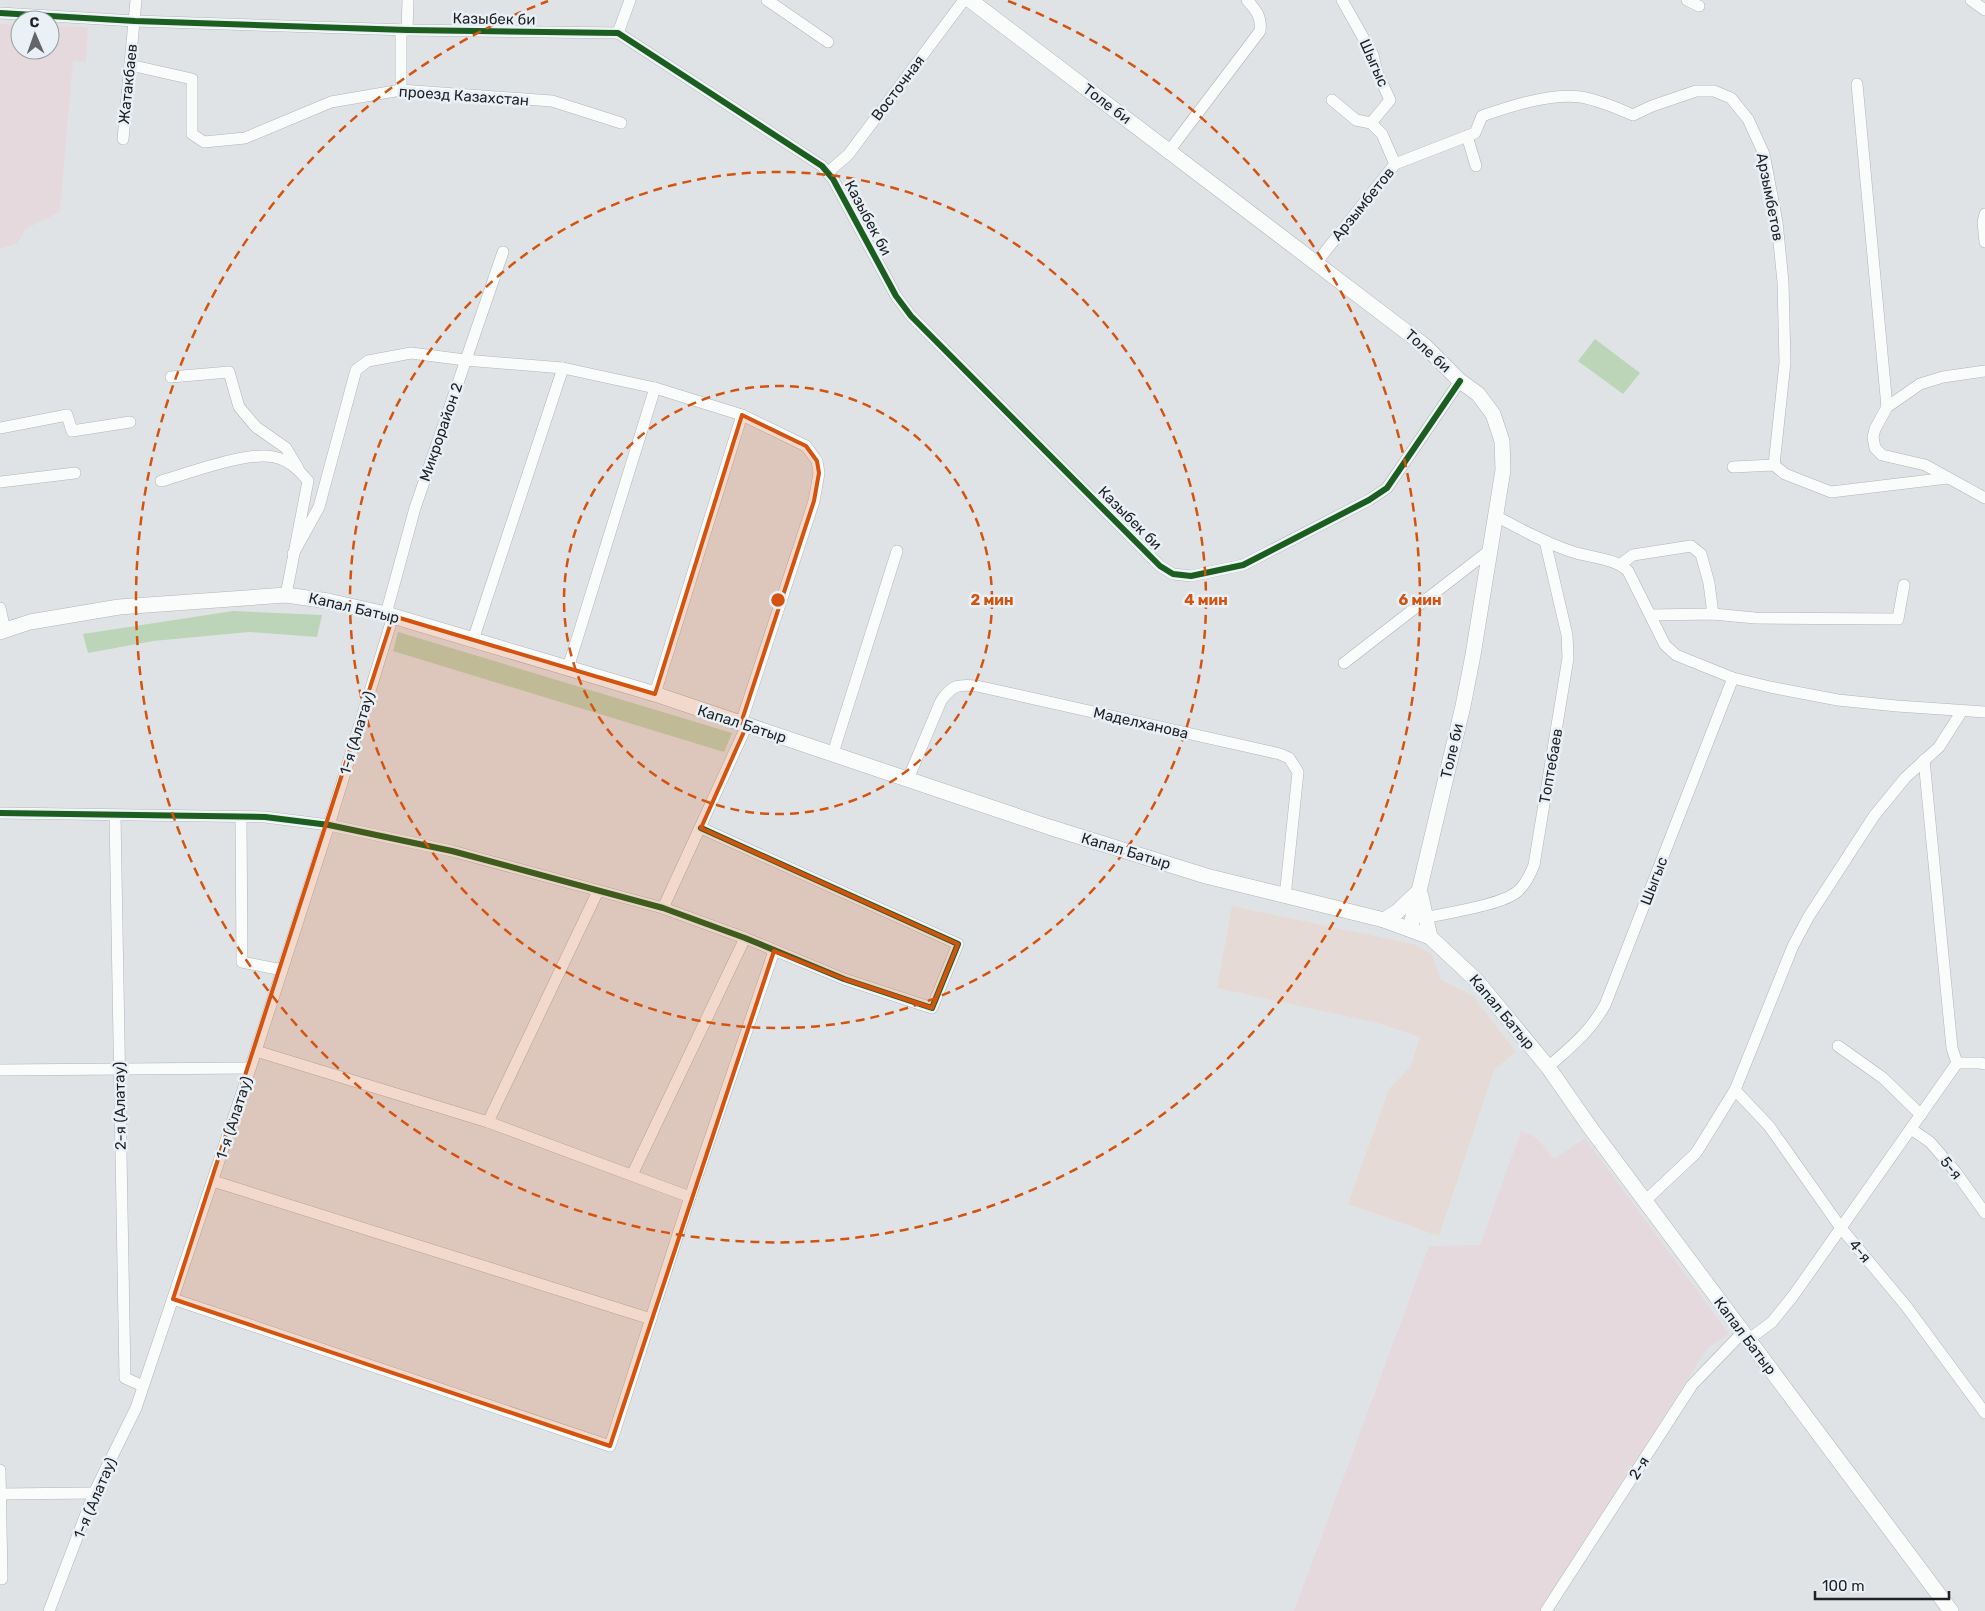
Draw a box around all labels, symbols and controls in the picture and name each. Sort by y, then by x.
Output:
street label: Казыбек би [452,9,536,29]
north arrow [10,10,60,60]
text: С [29,14,40,31]
street label: Шыгыс [1356,36,1392,90]
street label: Жатакбаев [115,43,141,125]
street label: Восточная [868,52,928,124]
street label: Толе би [1079,80,1135,128]
street label: проезд Казахстан [398,82,530,110]
street label: Арзымбетов [1753,151,1787,243]
street label: Арзымбетов [1328,164,1398,244]
street label: Казыбек би [841,177,895,259]
street label: Толе би [1401,326,1455,376]
street label: Микрорайон 2 [416,380,466,484]
street label: Казыбек би [1094,482,1166,554]
street label: Капал Батыр [307,589,401,627]
centre of rings [769,591,787,609]
text: 2 мин [971,591,1013,609]
text: 4 мин [1184,591,1228,609]
text: 6 мин [1399,591,1441,609]
street label: 1-я (Алатау) [336,689,378,777]
street label: Капал Батыр [695,701,789,747]
street label: Маделханова [1092,703,1190,743]
street label: Толе би [1437,722,1467,780]
street label: Топтебаев [1536,727,1566,805]
street label: Капал Батыр [1079,829,1173,873]
street label: Шыгыс [1637,854,1671,908]
street label: Капал Батыр [1465,971,1539,1053]
street label: 2-я (Алатау) [110,1062,130,1150]
street label: 1-я (Алатау) [212,1074,256,1162]
street label: 5-я [1936,1153,1966,1183]
street label: 4-я [1845,1236,1875,1266]
street label: Капал Батыр [1710,1294,1780,1378]
street label: 2-я [1625,1453,1653,1483]
street label: 1-я (Алатау) [70,1455,120,1541]
scale bar [1815,1568,1949,1600]
text: 100 m [1822,1577,1864,1595]

